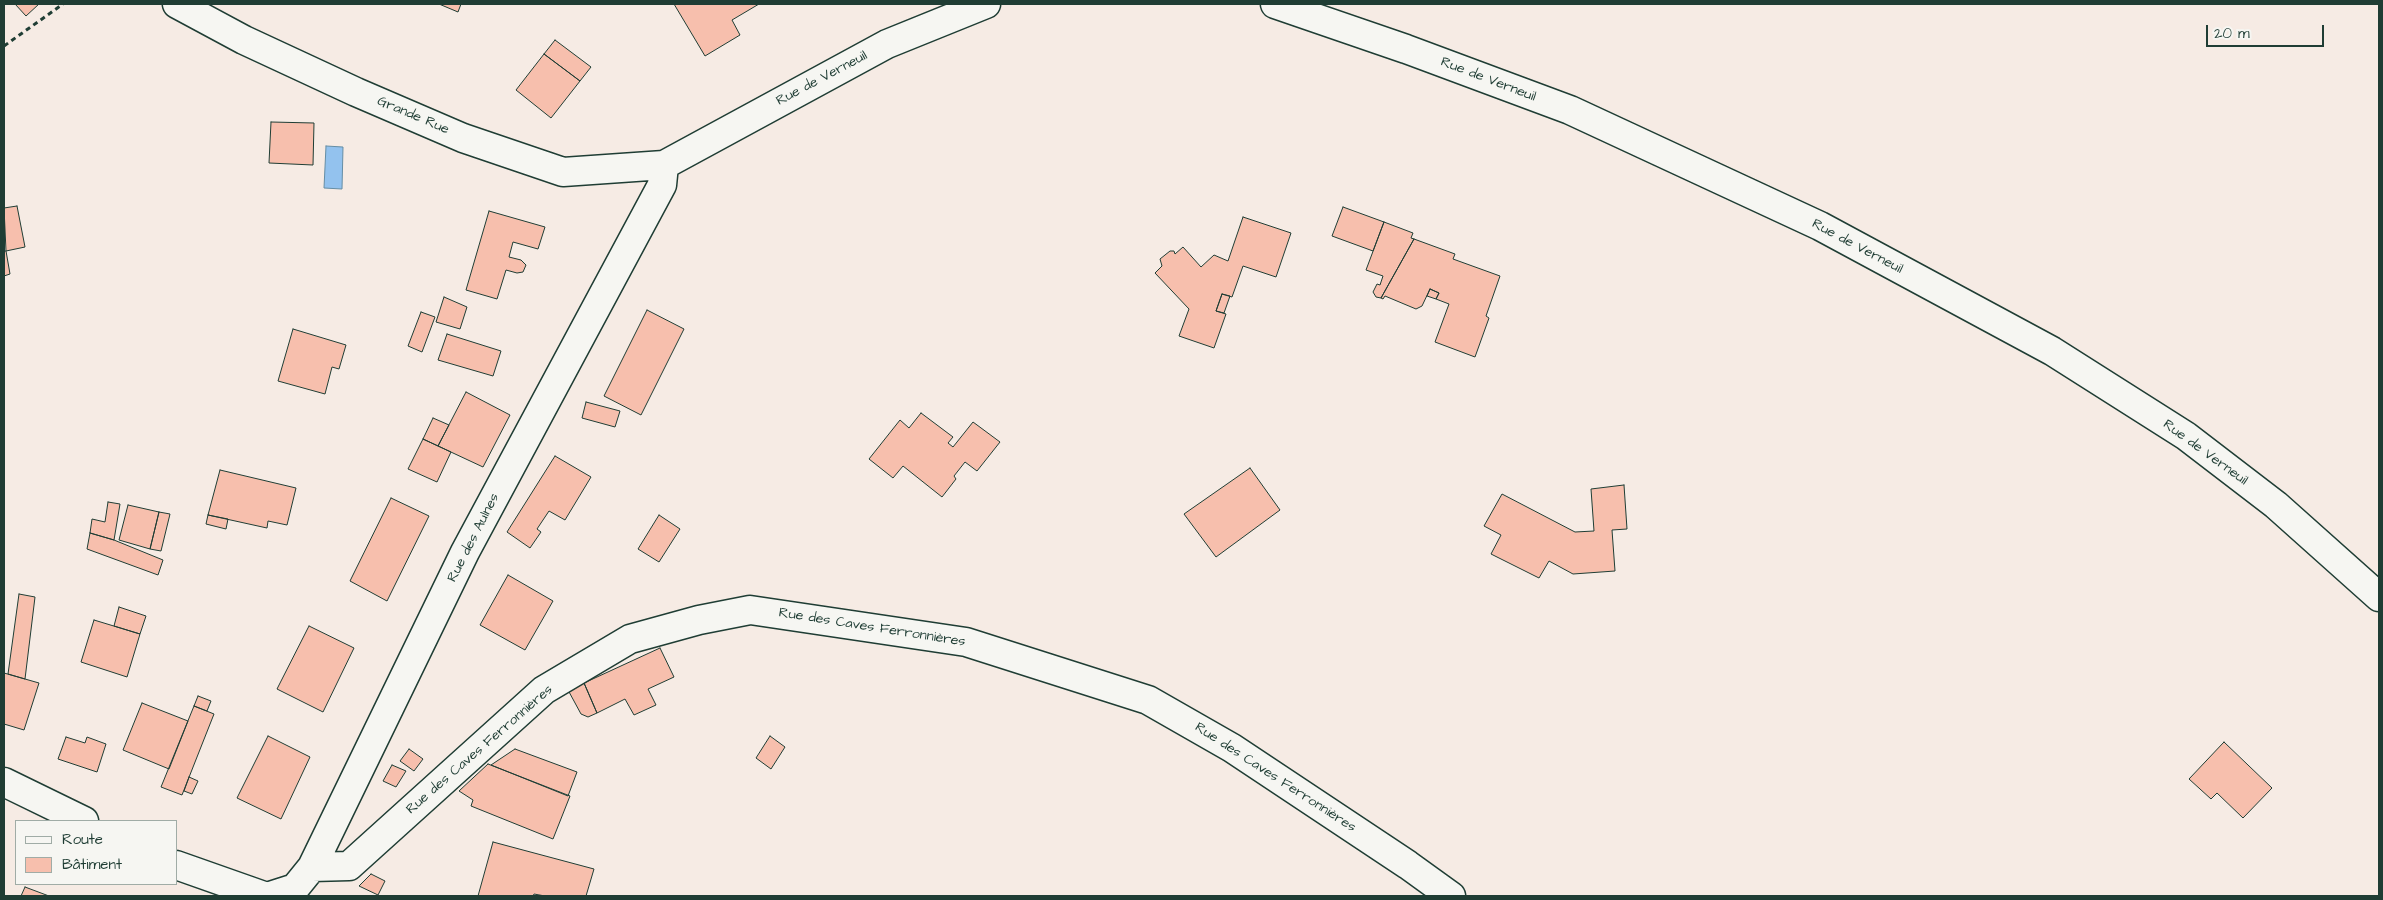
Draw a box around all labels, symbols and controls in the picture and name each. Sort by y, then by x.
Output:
scale bar [2208,15,2326,47]
text: 20 m [2214,23,2250,44]
street label: Rue de Verneuil [774,48,870,110]
street label: Rue de Verneuil [1438,54,1538,106]
street label: Grande Rue [374,93,452,139]
street label: Rue de Verneuil [1809,216,1905,278]
street label: Rue de Verneuil [2159,417,2251,489]
street label: Rue des Aulnes [444,491,504,585]
street label: Rue des Caves Ferronnières [777,605,967,651]
street label: Rue des Caves Ferronnières [403,682,557,818]
street label: Rue des Caves Ferronnières [1191,720,1359,836]
legend [15,820,178,885]
text: Route [62,829,103,850]
text: Bâtiment [62,854,122,875]

